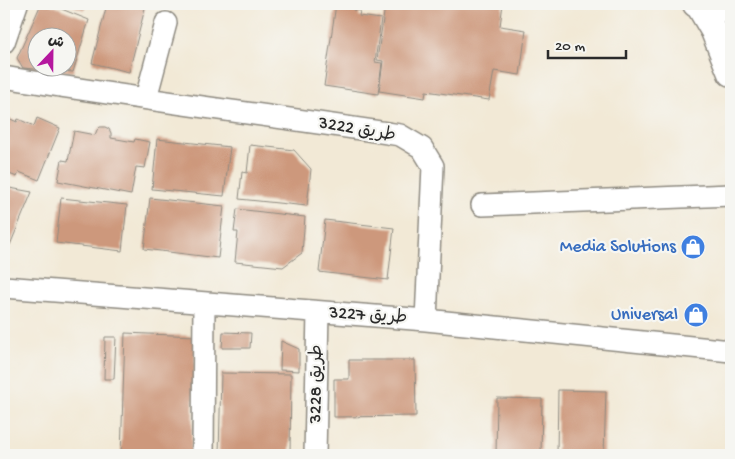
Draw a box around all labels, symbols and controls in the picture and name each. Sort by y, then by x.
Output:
north arrow [28,28,78,78]
scale bar [548,28,625,60]
text: ش [46,31,66,53]
text: 20 m [555,38,585,56]
street label: طريق 3222 [316,113,397,147]
shop icon: Media Solutions [680,234,706,260]
place label: Media Solutions [560,237,677,258]
shop icon: Universal [683,302,709,328]
street label: طريق 3227 [327,303,408,329]
place label: Universal [611,305,678,326]
street label: طريق 3228 [306,344,328,425]

